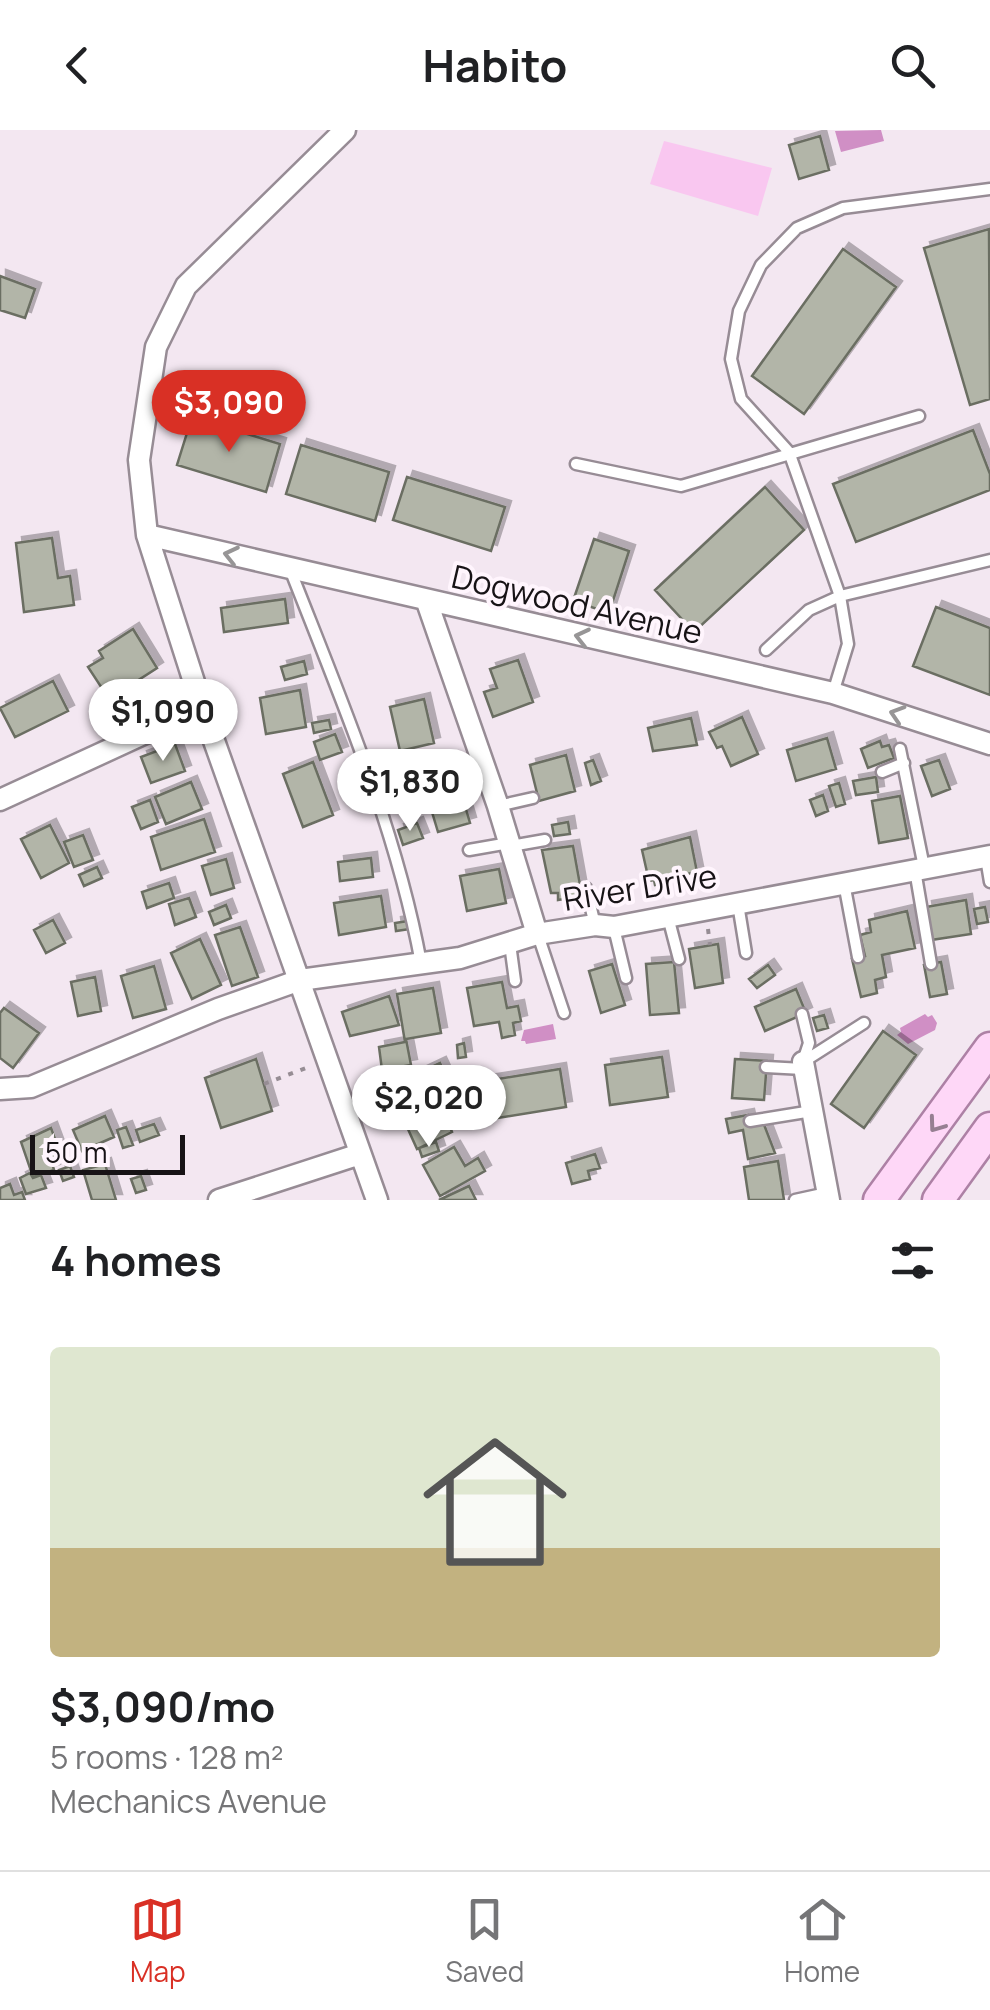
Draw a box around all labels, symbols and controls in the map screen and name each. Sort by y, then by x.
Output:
text: Habito [423,34,567,96]
icon: back [50,38,105,93]
icon: search [885,38,940,93]
pin: $3,090 [148,370,310,455]
text: $3,090 [174,380,284,424]
one-way arrow [223,546,240,567]
street label: Dogwood Avenue [448,554,707,654]
one-way arrow [574,627,591,648]
pin: $1,090 [82,679,244,764]
text: $1,090 [111,689,215,733]
one-way arrow [890,705,907,725]
pin: $1,830 [329,749,491,834]
text: $1,830 [359,759,461,803]
street label: River Drive [560,853,720,921]
pin: $2,020 [348,1065,510,1150]
text: $2,020 [374,1075,484,1119]
one-way arrow [930,1114,947,1132]
scale bar [30,1130,185,1174]
text: 50 m [45,1133,108,1171]
text: 4 homes [50,1231,222,1289]
icon: filters [885,1233,940,1288]
icon: home [405,1412,585,1592]
text: $3,090/mo [50,1677,275,1735]
text: 5 rooms · 128 m² [50,1735,284,1779]
text: Mechanics Avenue [50,1779,327,1823]
tab: Map [130,1892,186,1990]
tab: Saved [446,1892,524,1990]
tab: Home [784,1892,860,1990]

